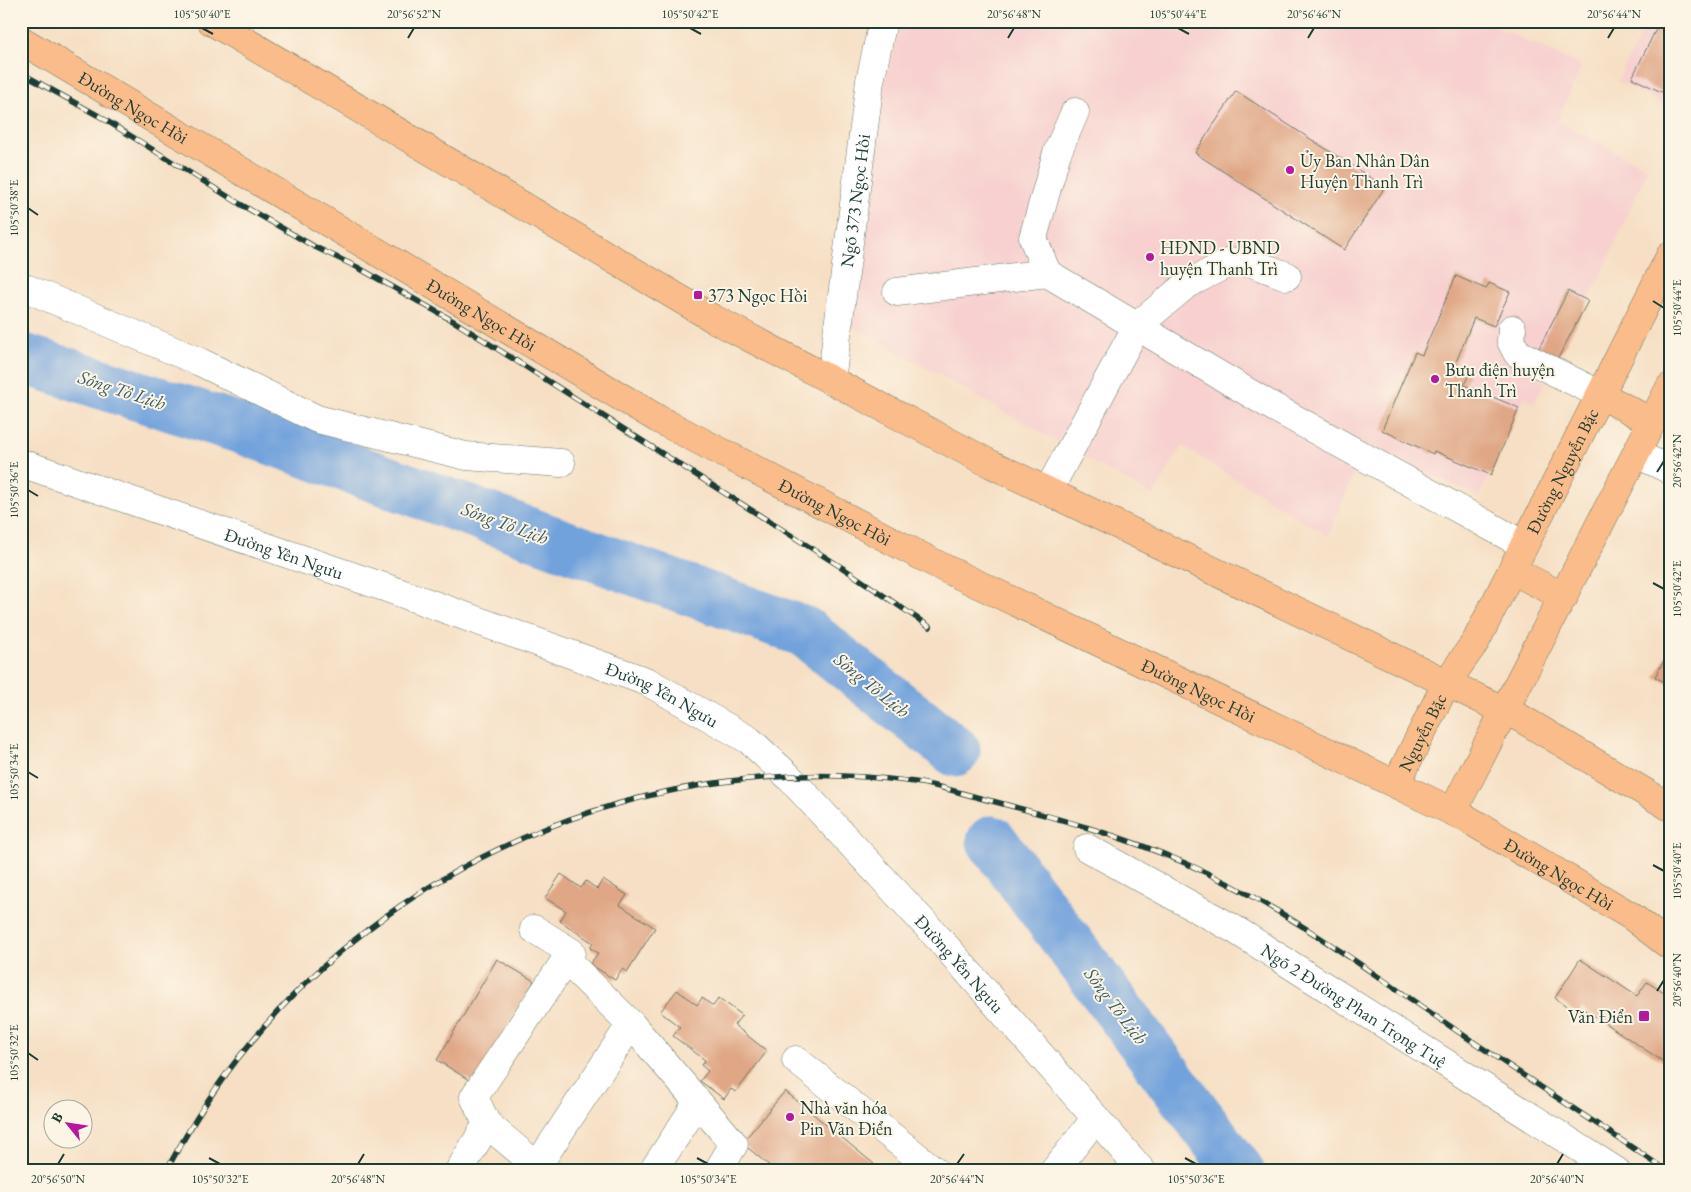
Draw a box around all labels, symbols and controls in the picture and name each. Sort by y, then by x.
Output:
text: 105°50'40"E [174,6,231,22]
text: 20°56'52"N [387,6,441,22]
text: 105°50'42"E [662,6,719,22]
text: 20°56'48"N [987,6,1041,22]
text: 105°50'44"E [1150,6,1207,22]
text: 20°56'46"N [1287,6,1341,22]
text: 20°56'44"N [1587,6,1641,22]
street label: Đường Ngọc Hồi [75,65,193,149]
street label: Ngõ 373 Ngọc Hồi [834,132,875,268]
place label: Ủy Ban Nhân Dân Huyện Thanh Trì [1300,149,1430,193]
marker: Ủy Ban Nhân Dân Huyện Thanh Trì [1284,164,1296,176]
text: 105°50'38"E [6,179,22,236]
place label: HĐND - UBND huyện Thanh Trì [1160,236,1280,280]
marker: HĐND - UBND huyện Thanh Trì [1144,251,1156,263]
street label: Đường Ngọc Hồi [423,273,541,356]
text: 105°50'44"E [1669,279,1685,336]
place label: 373 Ngọc Hồi [708,284,808,307]
marker: 373 Ngọc Hồi [692,289,704,301]
place label: Bưu điện huyện Thanh Trì [1445,358,1556,402]
water label: Sông Tô Lịch [74,364,169,416]
marker: Bưu điện huyện Thanh Trì [1429,373,1441,385]
street label: Đường Nguyễn Bặc [1520,404,1603,537]
text: 20°56'42"N [1669,434,1685,488]
text: 105°50'36"E [6,461,22,518]
street label: Đường Ngọc Hồi [775,473,896,550]
water label: Sông Tô Lịch [457,495,552,550]
street label: Đường Yên Ngưu [222,522,347,584]
text: 105°50'42"E [1669,560,1685,617]
water label: Sông Tô Lịch [828,646,915,723]
street label: Đường Ngọc Hồi [1138,653,1260,727]
street label: Đường Yên Ngưu [602,656,723,732]
street label: Nguyễn Bặc [1393,689,1451,775]
text: 105°50'34"E [6,743,22,800]
street label: Đường Ngọc Hồi [1500,832,1619,915]
text: 105°50'40"E [1669,842,1685,899]
street label: Đường Yên Ngưu [910,909,1010,1018]
street label: Ngõ 2 Đường Phan Trọng Tuệ [1257,938,1451,1072]
text: 20°56'40"N [1669,953,1685,1007]
water label: Sông Tô Lịch [1078,962,1153,1050]
place label: Văn Điển [1568,1005,1633,1028]
marker: Văn Điển [1637,1009,1651,1023]
text: 105°50'32"E [6,1024,22,1081]
place label: Nhà văn hóa Pin Văn Điển [800,1096,893,1140]
north arrow [42,1100,92,1150]
text: B [47,1109,67,1126]
marker: Nhà văn hóa Pin Văn Điển [784,1111,796,1123]
text: 20°56'50"N [31,1171,85,1187]
text: 105°50'32"E [192,1171,249,1187]
text: 20°56'48"N [331,1171,385,1187]
text: 105°50'34"E [680,1171,737,1187]
text: 20°56'44"N [930,1171,984,1187]
text: 105°50'36"E [1168,1171,1225,1187]
text: 20°56'40"N [1530,1171,1584,1187]

